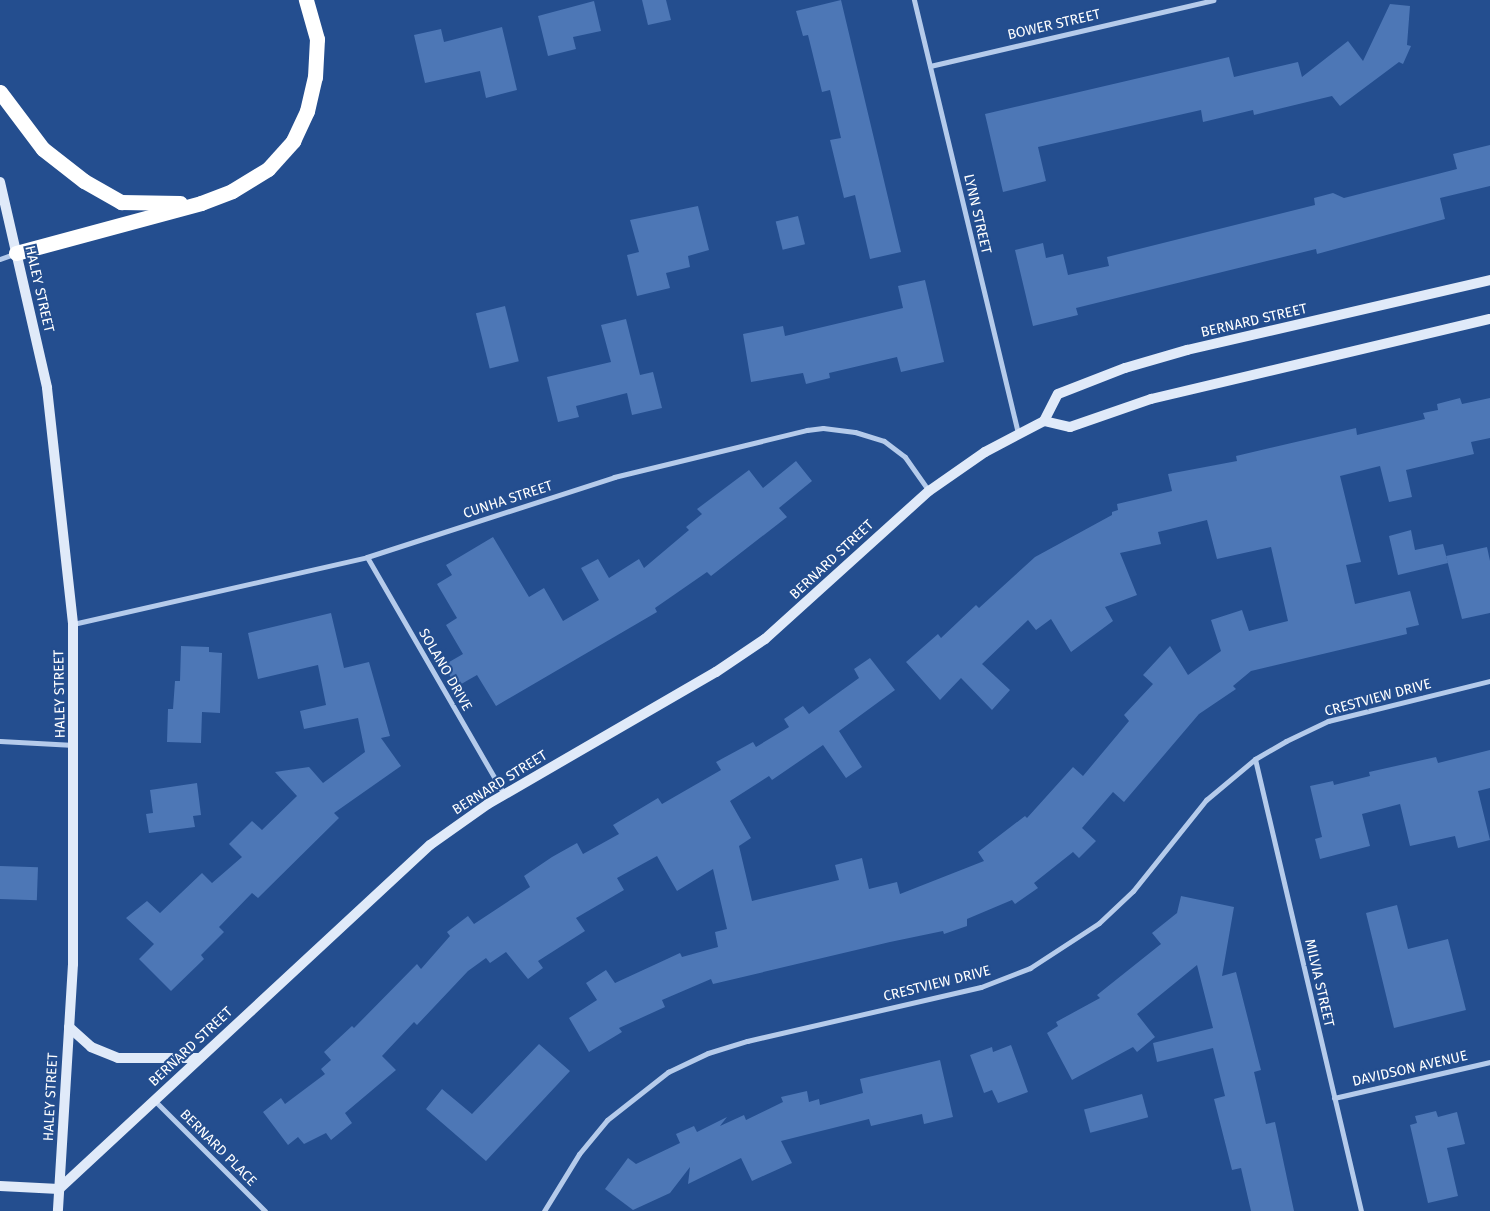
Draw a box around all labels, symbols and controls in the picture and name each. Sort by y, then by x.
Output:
street label: BOWER STREET [1006,6,1102,44]
street label: LYNN STREET [960,172,994,256]
street label: HALEY STREET [21,244,57,334]
street label: BERNARD STREET [1199,301,1309,341]
street label: CUNHA STREET [461,478,555,522]
street label: BERNARD STREET [787,517,877,603]
street label: SOLANO DRIVE [415,626,475,714]
street label: HALEY STREET [51,650,69,738]
street label: CRESTVIEW DRIVE [1323,676,1433,720]
street label: BERNARD STREET [450,747,550,819]
street label: MILVIA STREET [1301,937,1337,1029]
street label: CRESTVIEW DRIVE [882,963,992,1005]
street label: BERNARD STREET [146,1004,236,1090]
street label: DAVIDSON AVENUE [1351,1048,1469,1090]
street label: HALEY STREET [40,1052,62,1142]
street label: BERNARD PLACE [176,1106,260,1190]

